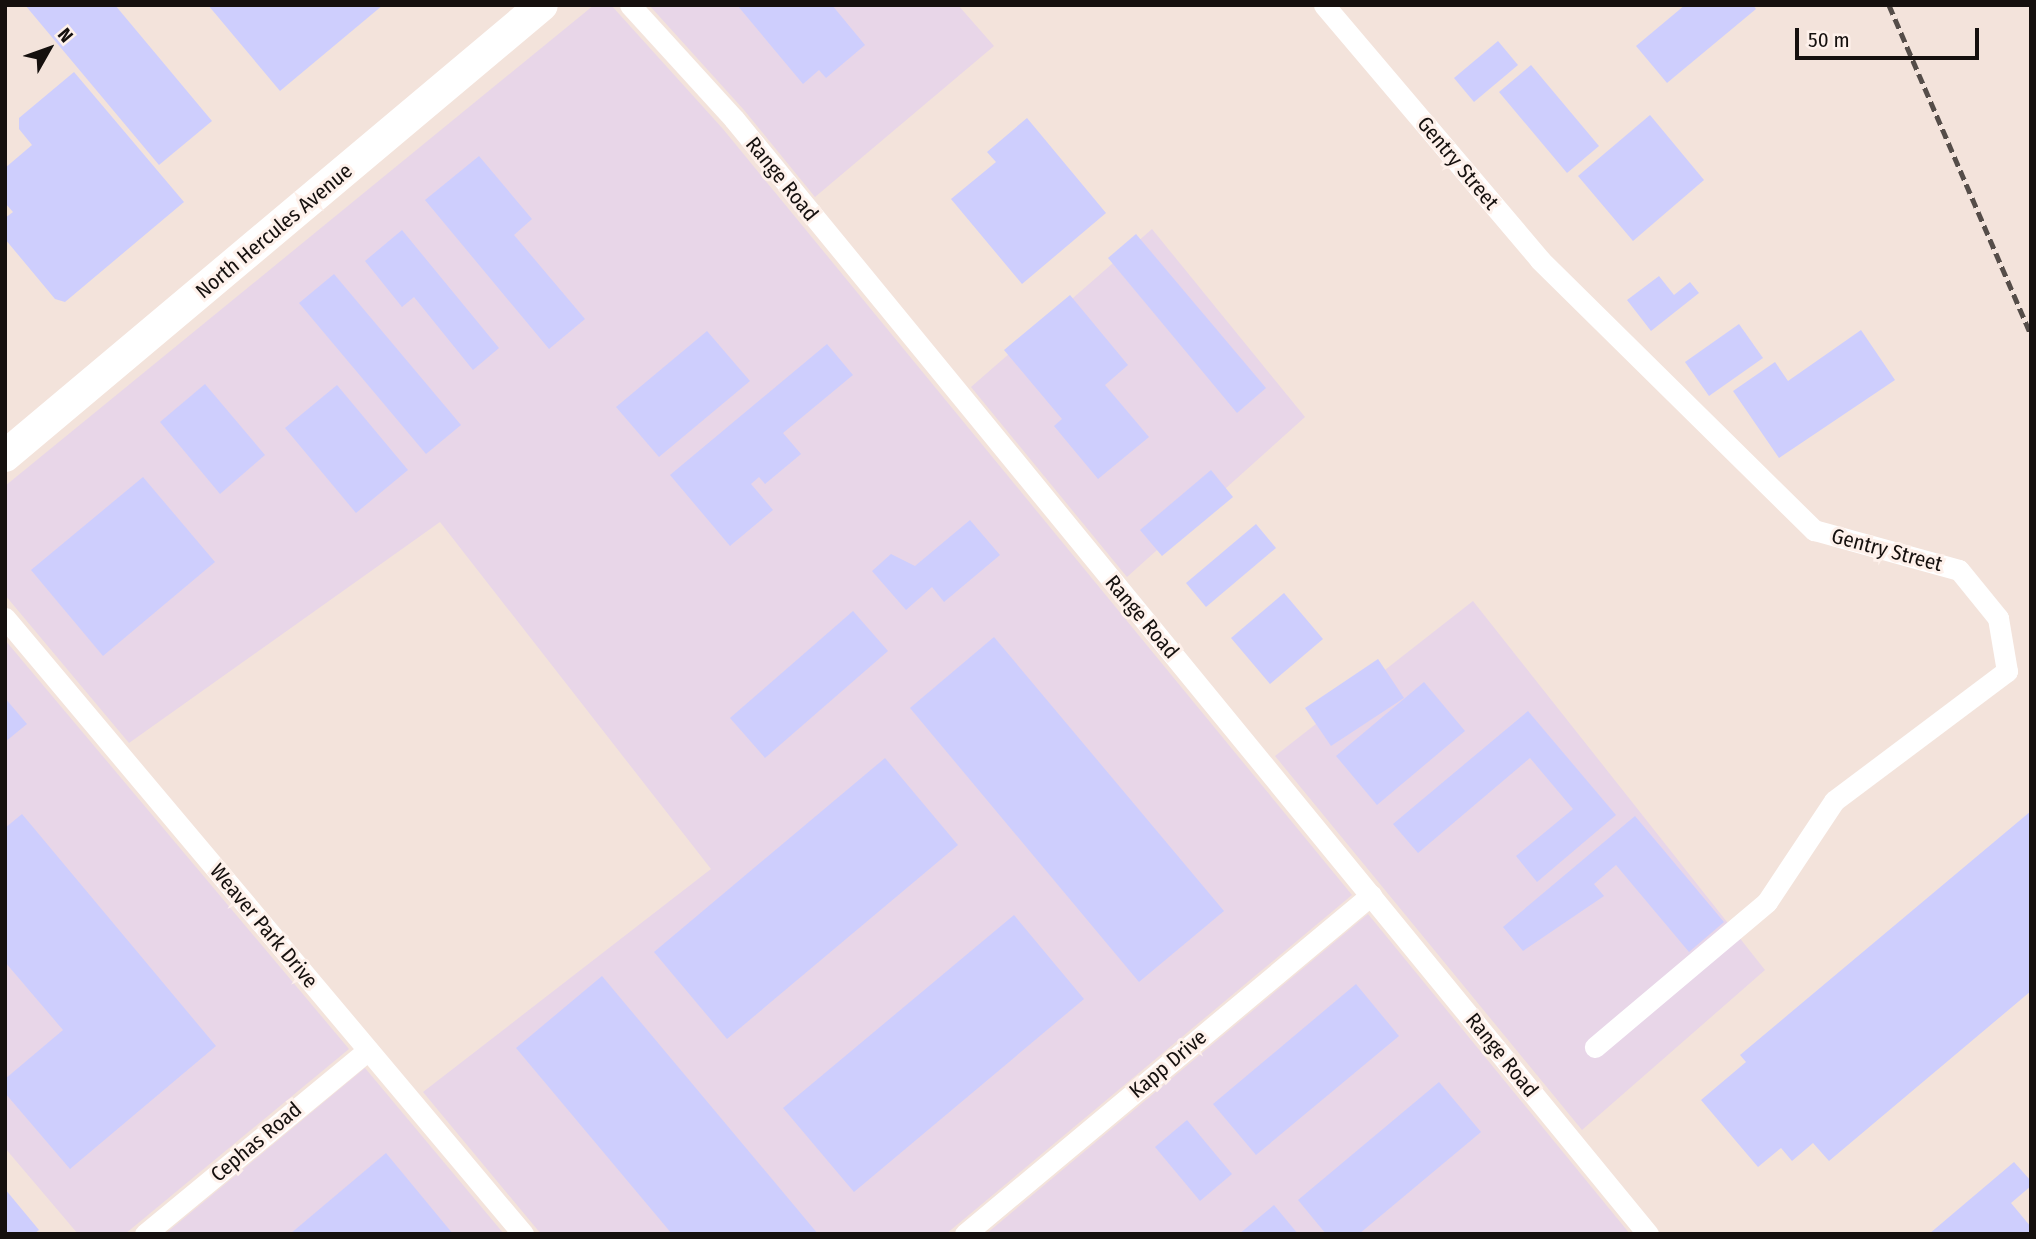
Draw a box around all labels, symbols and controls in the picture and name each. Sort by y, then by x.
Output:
north arrow [14,14,84,84]
scale bar [1798,14,1982,58]
text: N [53,23,78,47]
text: 50 m [1808,27,1850,53]
street label: Gentry Street [1412,111,1504,215]
street label: Range Road [740,132,824,226]
street label: North Hercules Avenue [191,158,357,304]
street label: Gentry Street [1829,523,1945,577]
street label: Range Road [1100,570,1184,664]
street label: Weaver Park Drive [205,859,323,993]
street label: Range Road [1460,1008,1544,1102]
street label: Kapp Drive [1124,1024,1212,1104]
street label: Cephas Road [206,1097,306,1187]

